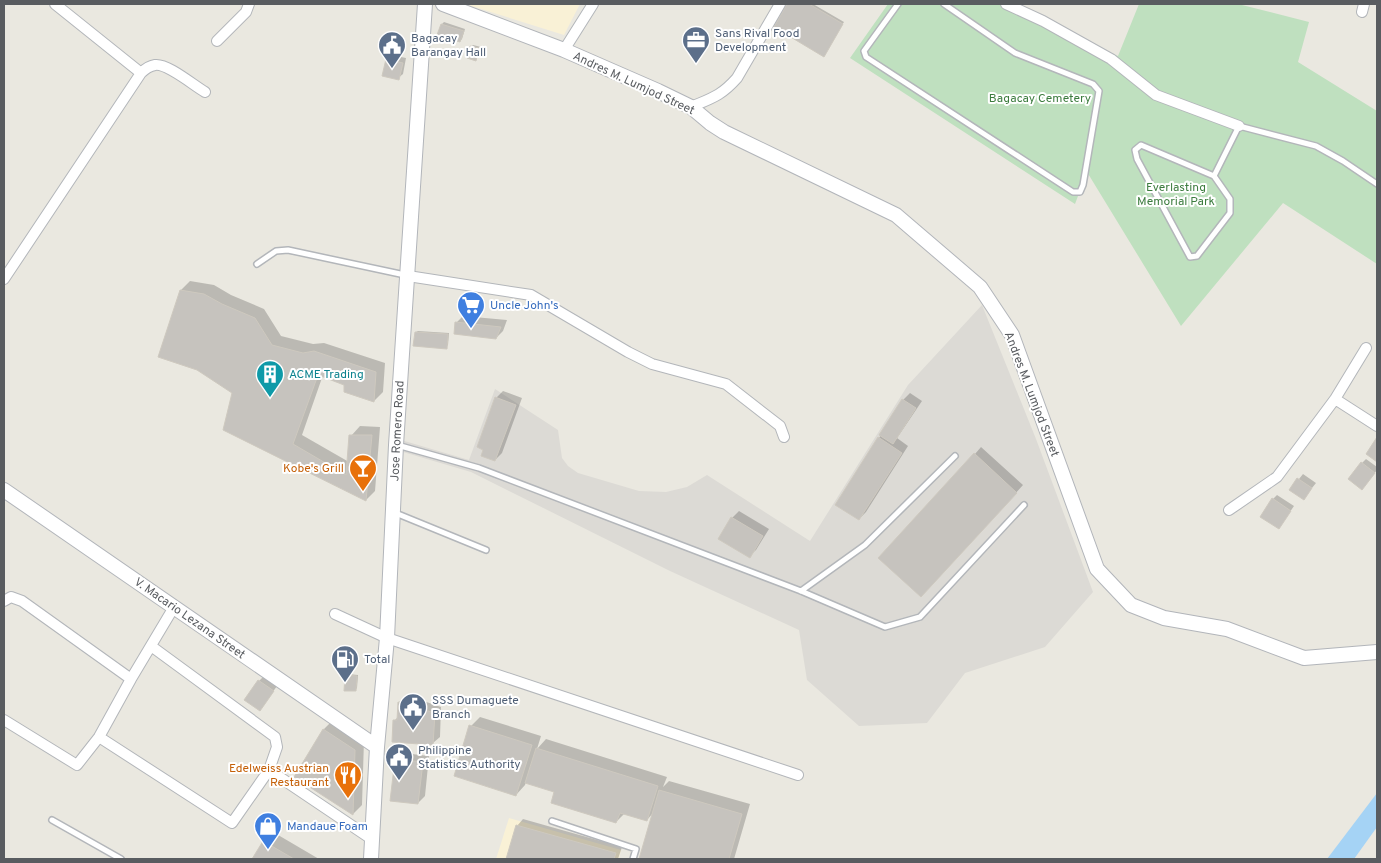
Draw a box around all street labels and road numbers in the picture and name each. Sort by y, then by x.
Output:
street label: Andres M. Lumjod Street [570,49,697,119]
street label: Andres M. Lumjod Street [1000,330,1062,459]
street label: Jose Romero Road [387,380,409,482]
street label: V. Macario Lezana Street [131,574,248,663]

